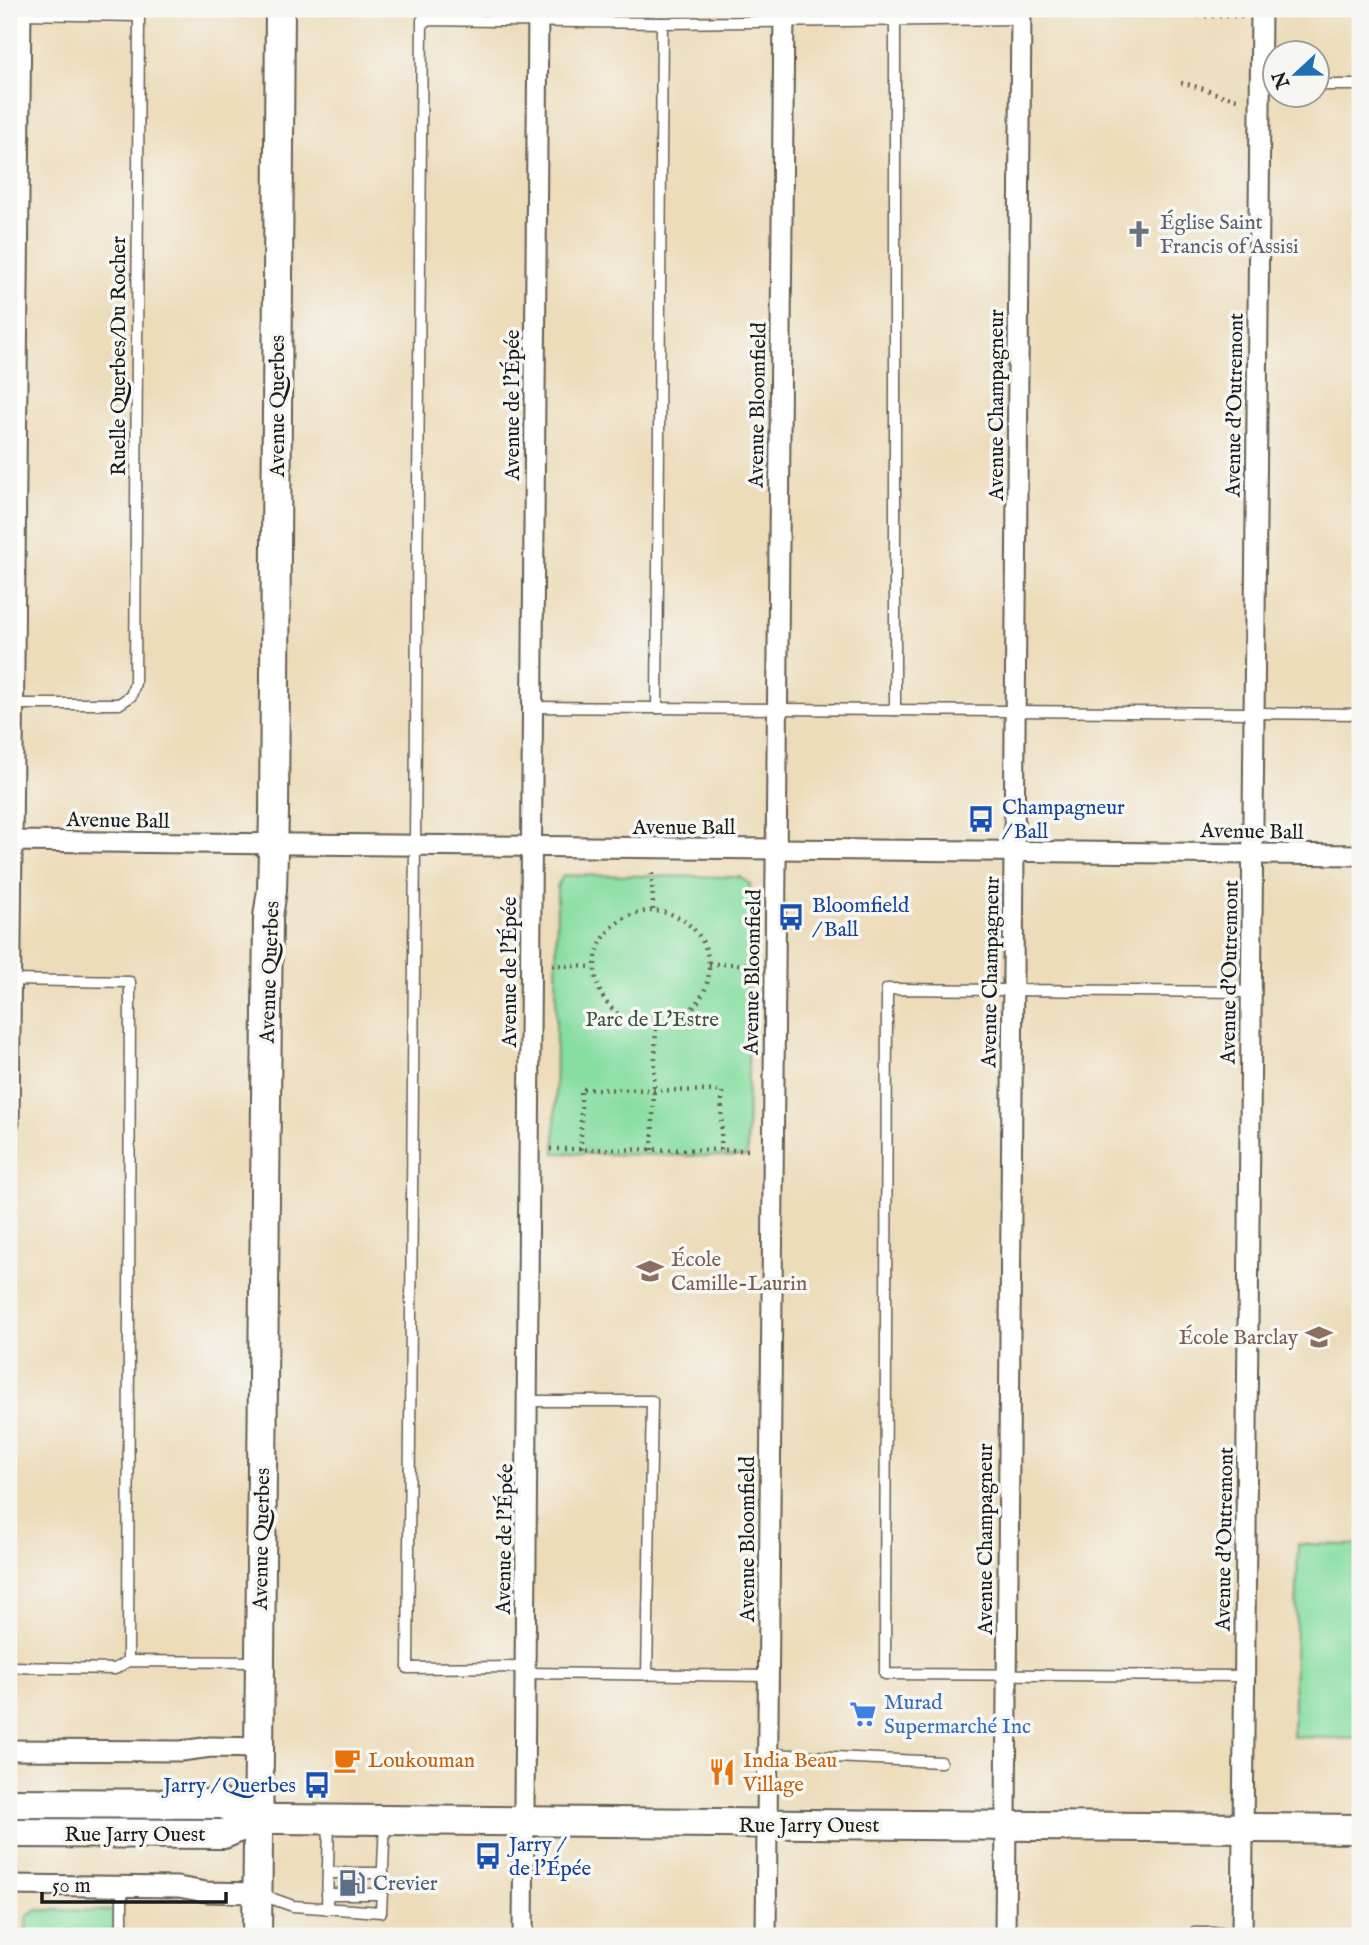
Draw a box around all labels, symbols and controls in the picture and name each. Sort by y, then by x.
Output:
north arrow [1260,38,1330,108]
text: N [1268,67,1297,93]
place label: Église Saint Francis of Assisi [1160,209,1299,261]
church icon: Église Saint Francis of Assisi [1124,219,1154,249]
street label: Ruelle Querbes/Du Rocher [106,236,133,476]
street label: Avenue Champagneur [984,309,1011,502]
street label: Avenue d'Outremont [1220,313,1251,498]
street label: Avenue Bloomfield [744,321,773,489]
street label: Avenue de l'Épée [499,329,527,481]
street label: Avenue Querbes [265,335,292,478]
place label: Champagneur / Ball [1002,795,1125,846]
bus stop icon: Champagneur / Ball [966,804,996,834]
street label: Avenue Ball [65,807,170,836]
street label: Avenue Ball [631,815,736,842]
street label: Avenue Ball [1199,818,1304,847]
street label: Avenue Champagneur [976,876,1007,1069]
street label: Avenue d'Outremont [1215,880,1246,1065]
street label: Avenue Bloomfield [739,888,768,1056]
place label: Bloomfield / Ball [812,893,910,944]
street label: Avenue de l'Épée [496,896,524,1048]
street label: Avenue Querbes [254,900,286,1045]
bus stop icon: Bloomfield / Ball [776,902,806,932]
park label: Parc de L'Estre [585,1007,719,1034]
place label: École Camille-Laurin [671,1246,807,1298]
school or university icon: École Camille-Laurin [635,1256,665,1286]
school or university icon: École Barclay [1304,1322,1334,1352]
place label: École Barclay [1179,1324,1299,1352]
street label: Avenue Champagneur [973,1443,1000,1636]
street label: Avenue d'Outremont [1210,1447,1241,1632]
street label: Avenue Bloomfield [735,1455,762,1623]
street label: Avenue de l'Épée [490,1463,520,1616]
street label: Avenue Querbes [248,1468,277,1611]
place label: Murad Supermarché Inc [884,1690,1031,1741]
supermarket icon: Murad Supermarché Inc [848,1699,878,1729]
cafe icon: Loukouman [332,1745,362,1775]
place label: Loukouman [368,1748,475,1775]
place label: India Beau Village [742,1748,837,1799]
restaurant icon: India Beau Village [707,1757,737,1787]
bus stop icon: Jarry / Querbes [302,1770,332,1800]
place label: Jarry / Querbes [161,1773,296,1800]
street label: Rue Jarry Ouest [739,1813,879,1840]
street label: Rue Jarry Ouest [65,1822,205,1849]
place label: Jarry / de l'Épée [507,1832,591,1883]
bus stop icon: Jarry / de l'Épée [473,1841,503,1871]
scale bar [42,1861,226,1905]
fuel station icon: Crevier [337,1868,367,1898]
place label: Crevier [373,1871,438,1898]
text: 50 m [52,1873,91,1900]

